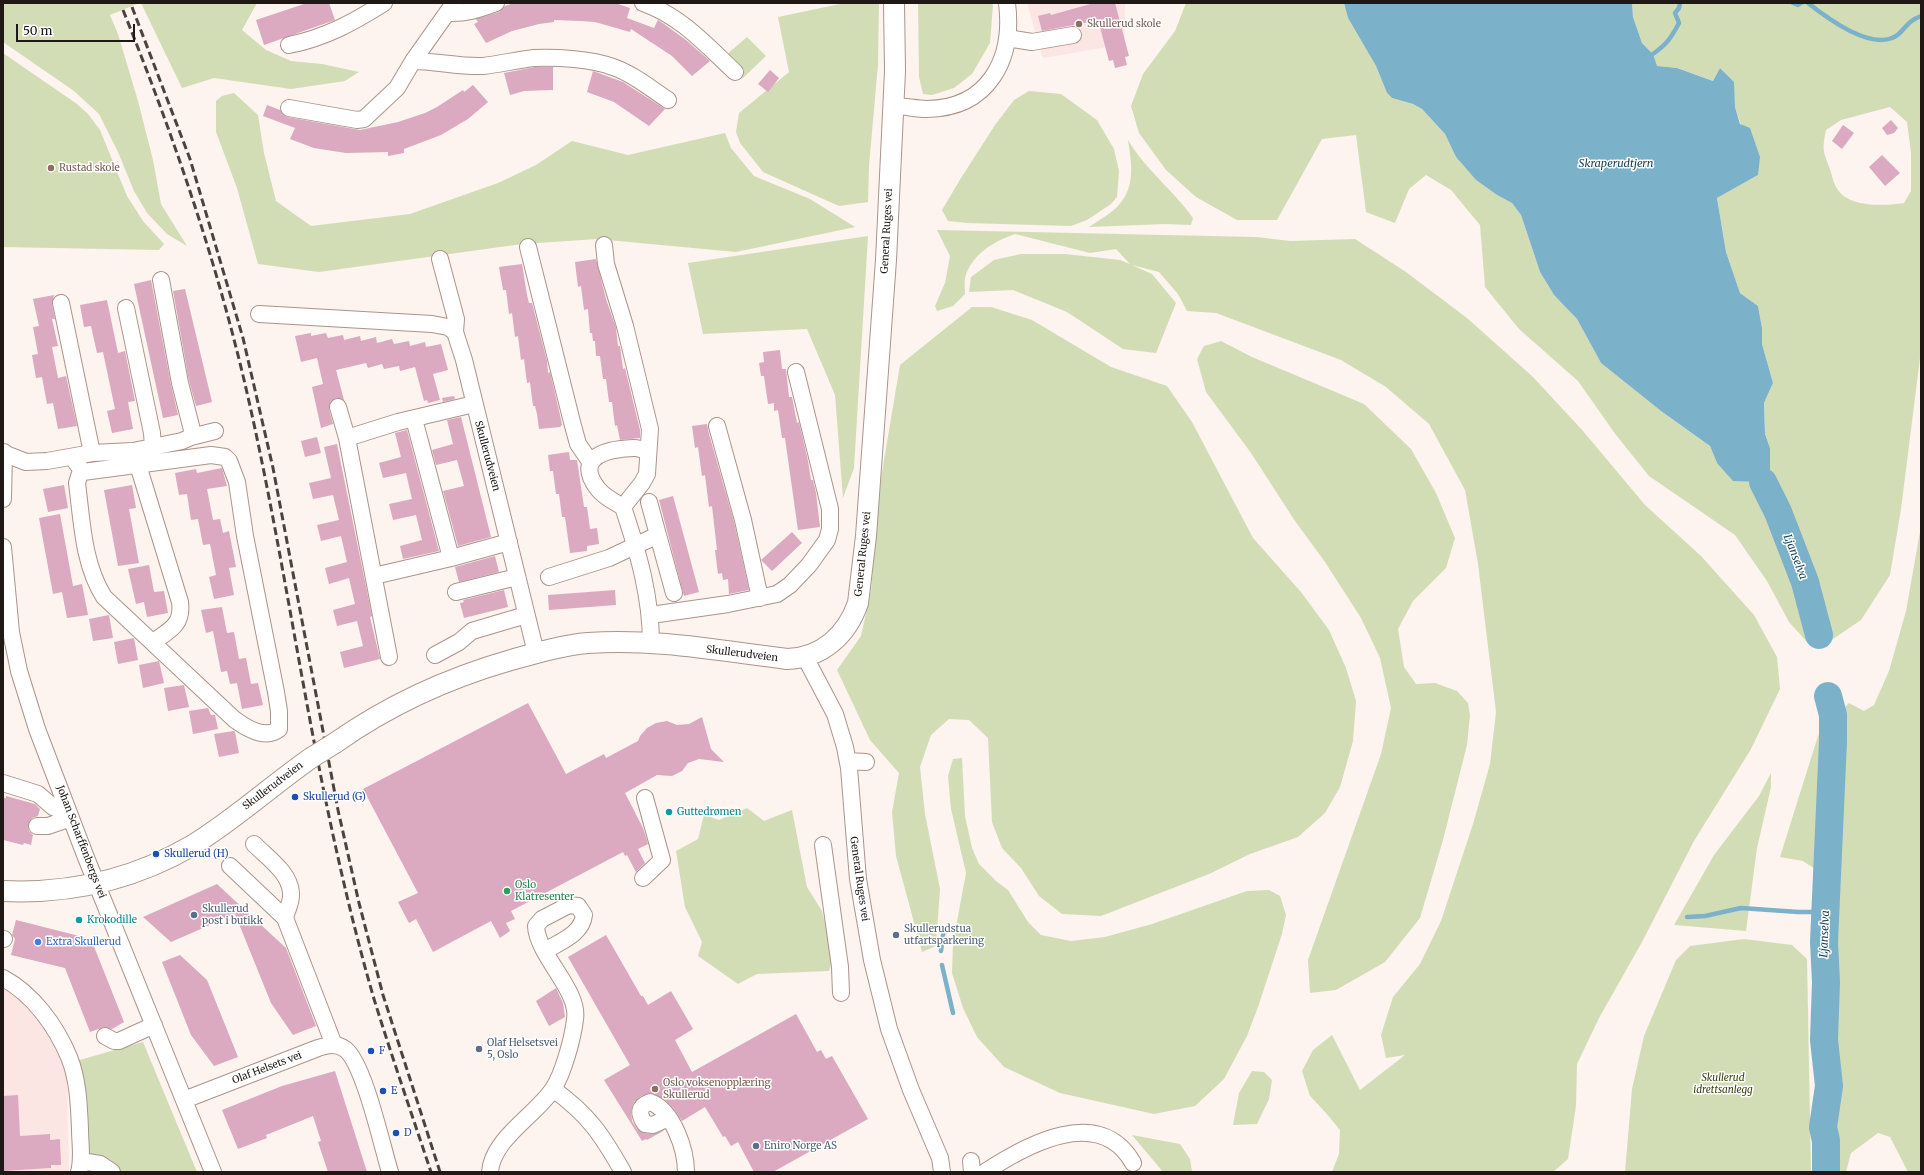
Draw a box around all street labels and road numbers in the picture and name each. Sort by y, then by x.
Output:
street label: General Ruges vei [879,188,895,274]
street label: Skullerudveien [472,419,502,493]
street label: General Ruges vei [853,511,873,597]
street label: Skullerudveien [705,644,779,664]
street label: Skullerudveien [240,759,306,813]
street label: Johan Scharffenbergs vei [54,784,108,900]
street label: General Ruges vei [847,836,871,922]
street label: Olaf Helsets vei [231,1049,303,1087]

